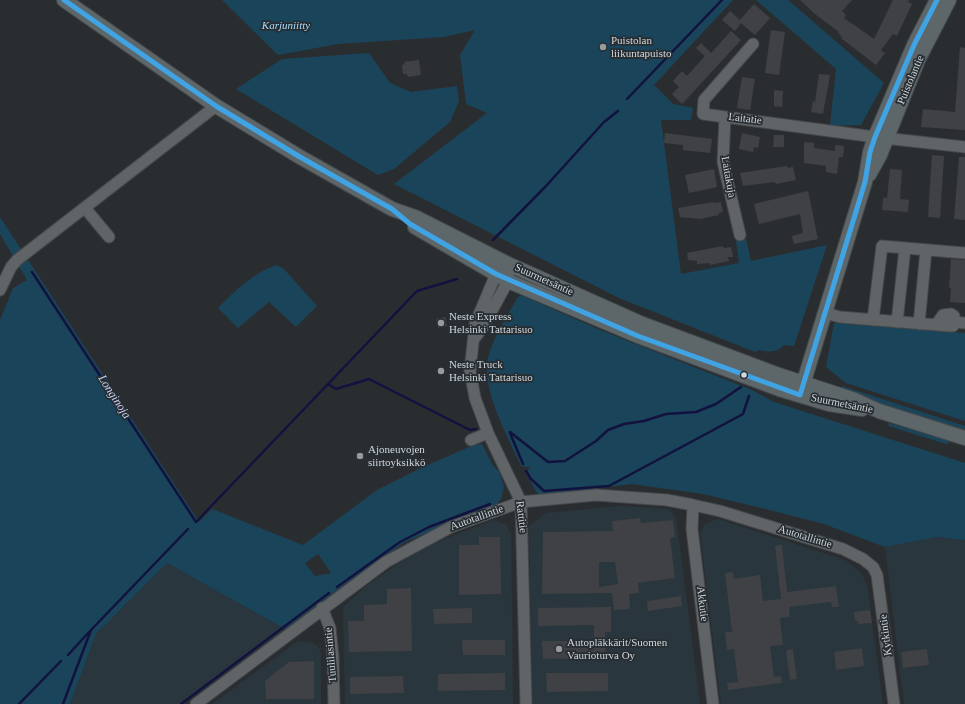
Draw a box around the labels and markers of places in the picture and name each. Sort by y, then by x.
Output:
place label: Puistolan liikuntapuisto [611,34,672,60]
marker: Puistolan liikuntapuisto [598,42,608,52]
place label: Neste Express Helsinki Tattarisuo [449,310,533,336]
marker: Neste Express Helsinki Tattarisuo [436,318,446,328]
place label: Neste Truck Helsinki Tattarisuo [449,358,533,384]
marker: Neste Truck Helsinki Tattarisuo [436,366,446,376]
unlabelled marker [739,370,749,380]
place label: Ajoneuvojen siirtoyksikkö [368,443,425,469]
marker: Ajoneuvojen siirtoyksikkö [355,451,365,461]
place label: Autopläkkärit/Suomen Vaurioturva Oy [567,636,667,662]
marker: Autopläkkärit/Suomen Vaurioturva Oy [554,644,564,654]

